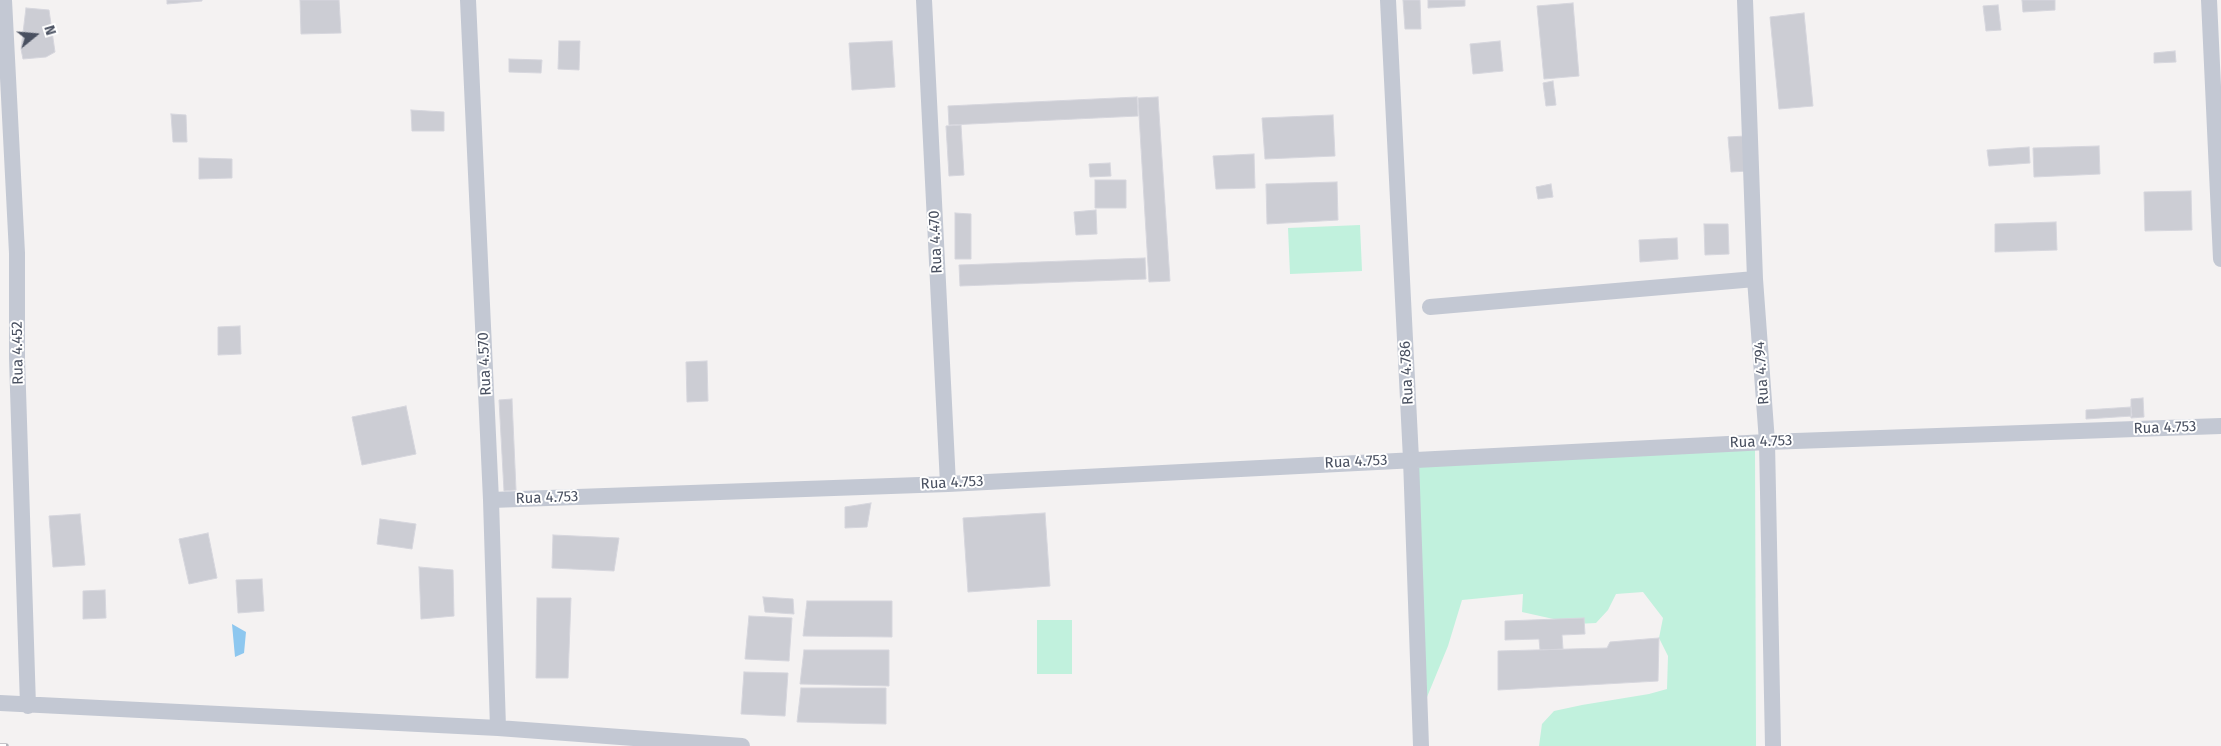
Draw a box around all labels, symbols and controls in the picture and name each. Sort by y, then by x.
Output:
north arrow [10,10,60,60]
text: N [40,24,59,37]
street label: Rua 4.470 [925,210,947,274]
street label: Rua 4.452 [8,321,28,385]
street label: Rua 4.570 [474,332,496,396]
street label: Rua 4.786 [1396,341,1418,405]
street label: Rua 4.794 [1751,341,1773,405]
street label: Rua 4.753 [2133,418,2197,438]
street label: Rua 4.753 [1729,432,1793,452]
street label: Rua 4.753 [1324,451,1388,473]
street label: Rua 4.753 [920,472,984,494]
street label: Rua 4.753 [515,488,579,508]

